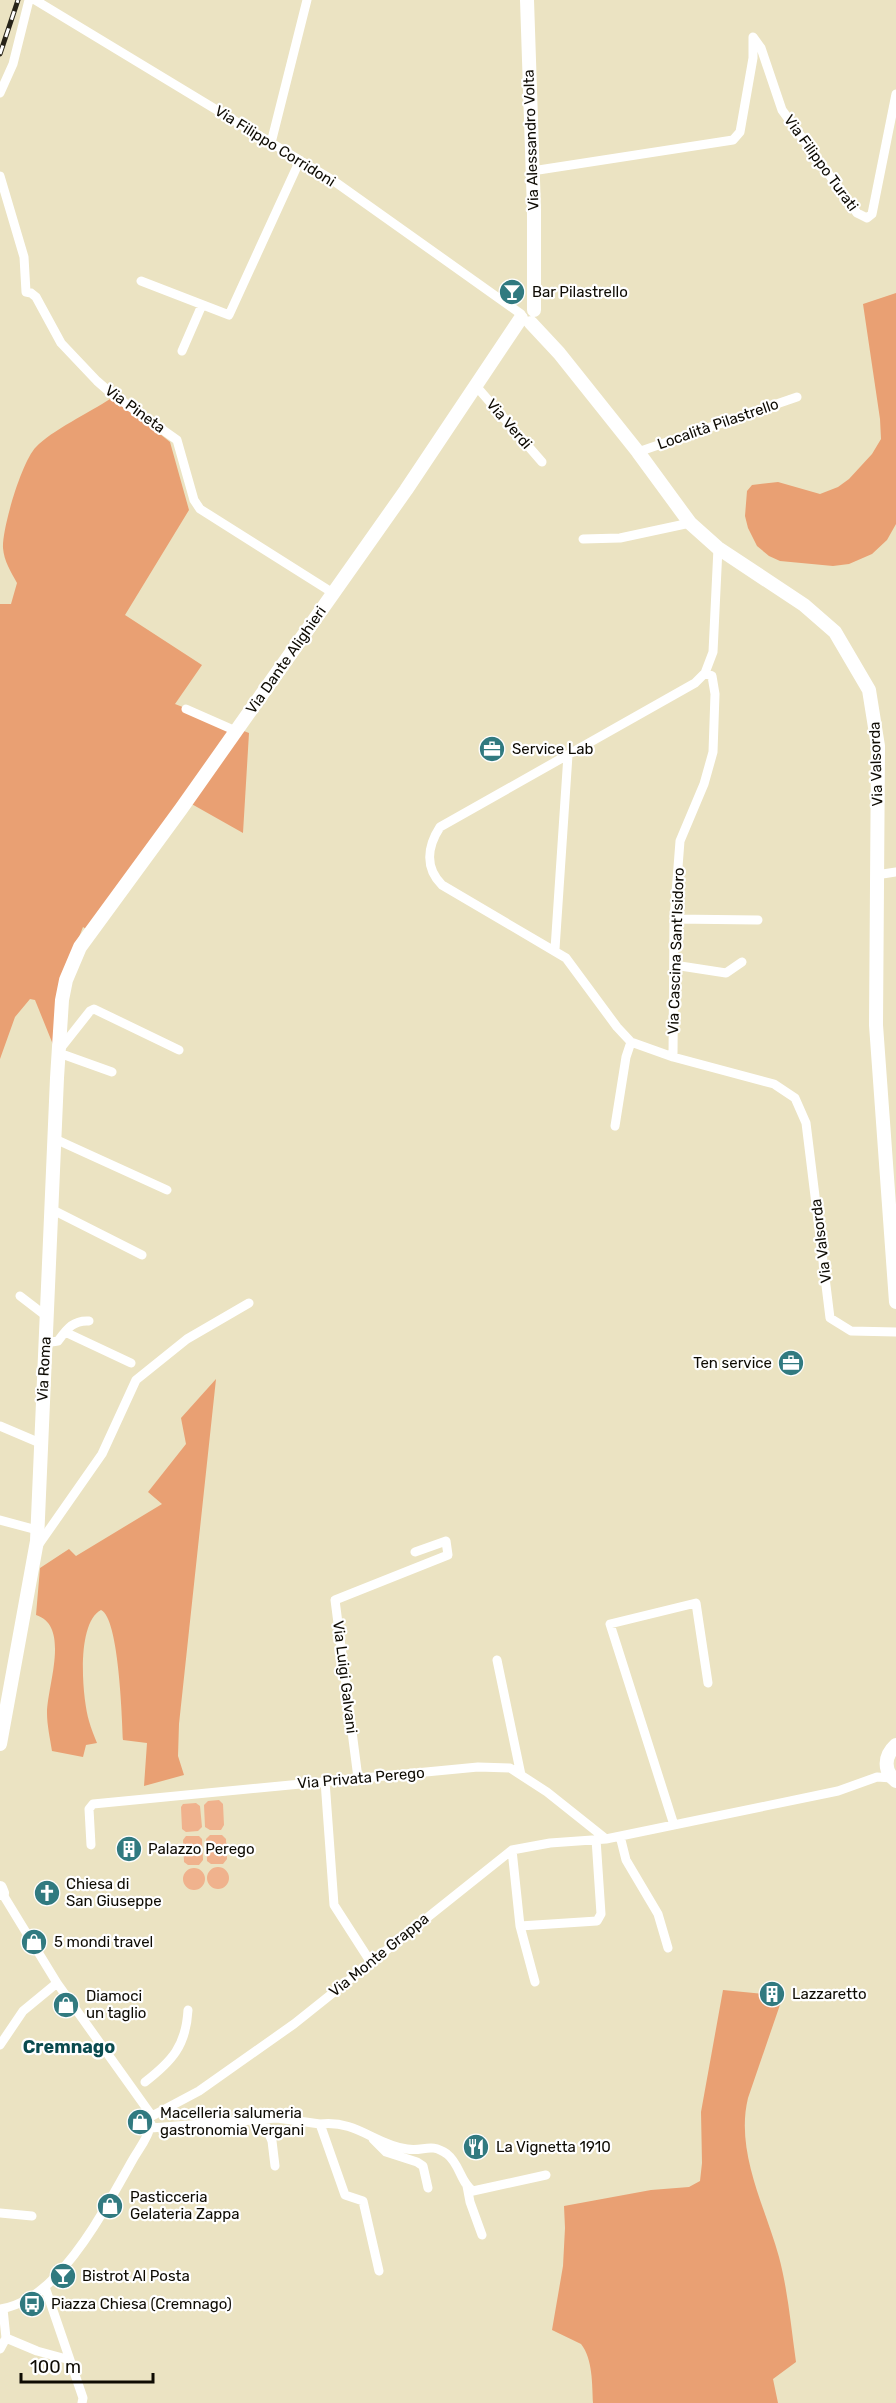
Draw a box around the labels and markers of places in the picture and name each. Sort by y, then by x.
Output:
bar icon: Bar Pilastrello [497,277,527,307]
place label: Bar Pilastrello [532,283,628,301]
office icon: Service Lab [477,734,507,764]
place label: Service Lab [512,740,593,758]
office icon: Ten service [776,1348,806,1378]
place label: Ten service [693,1354,772,1372]
building icon: Palazzo Perego [114,1834,144,1864]
place label: Palazzo Perego [148,1840,255,1858]
place label: Chiesa di San Giuseppe [66,1875,162,1910]
church icon: Chiesa di San Giuseppe [32,1878,62,1908]
shop icon: 5 mondi travel [19,1927,49,1957]
place label: 5 mondi travel [54,1933,153,1951]
building icon: Lazzaretto [757,1979,787,2009]
place label: Lazzaretto [792,1985,867,2003]
place label: Diamoci un taglio [86,1987,146,2022]
shop icon: Diamoci un taglio [51,1990,81,2020]
place label: Macelleria salumeria gastronomia Vergani [160,2104,304,2139]
shop icon: Macelleria salumeria gastronomia Vergani [125,2107,155,2137]
restaurant icon: La Vignetta 1910 [461,2132,491,2162]
place label: La Vignetta 1910 [496,2138,611,2156]
place label: Pasticceria Gelateria Zappa [130,2188,239,2223]
shop icon: Pasticceria Gelateria Zappa [95,2191,125,2221]
bar icon: Bistrot Al Posta [48,2261,78,2291]
place label: Bistrot Al Posta [82,2267,190,2285]
bus stop icon: Piazza Chiesa (Cremnago) [17,2289,47,2319]
place label: Piazza Chiesa (Cremnago) [51,2295,232,2313]

